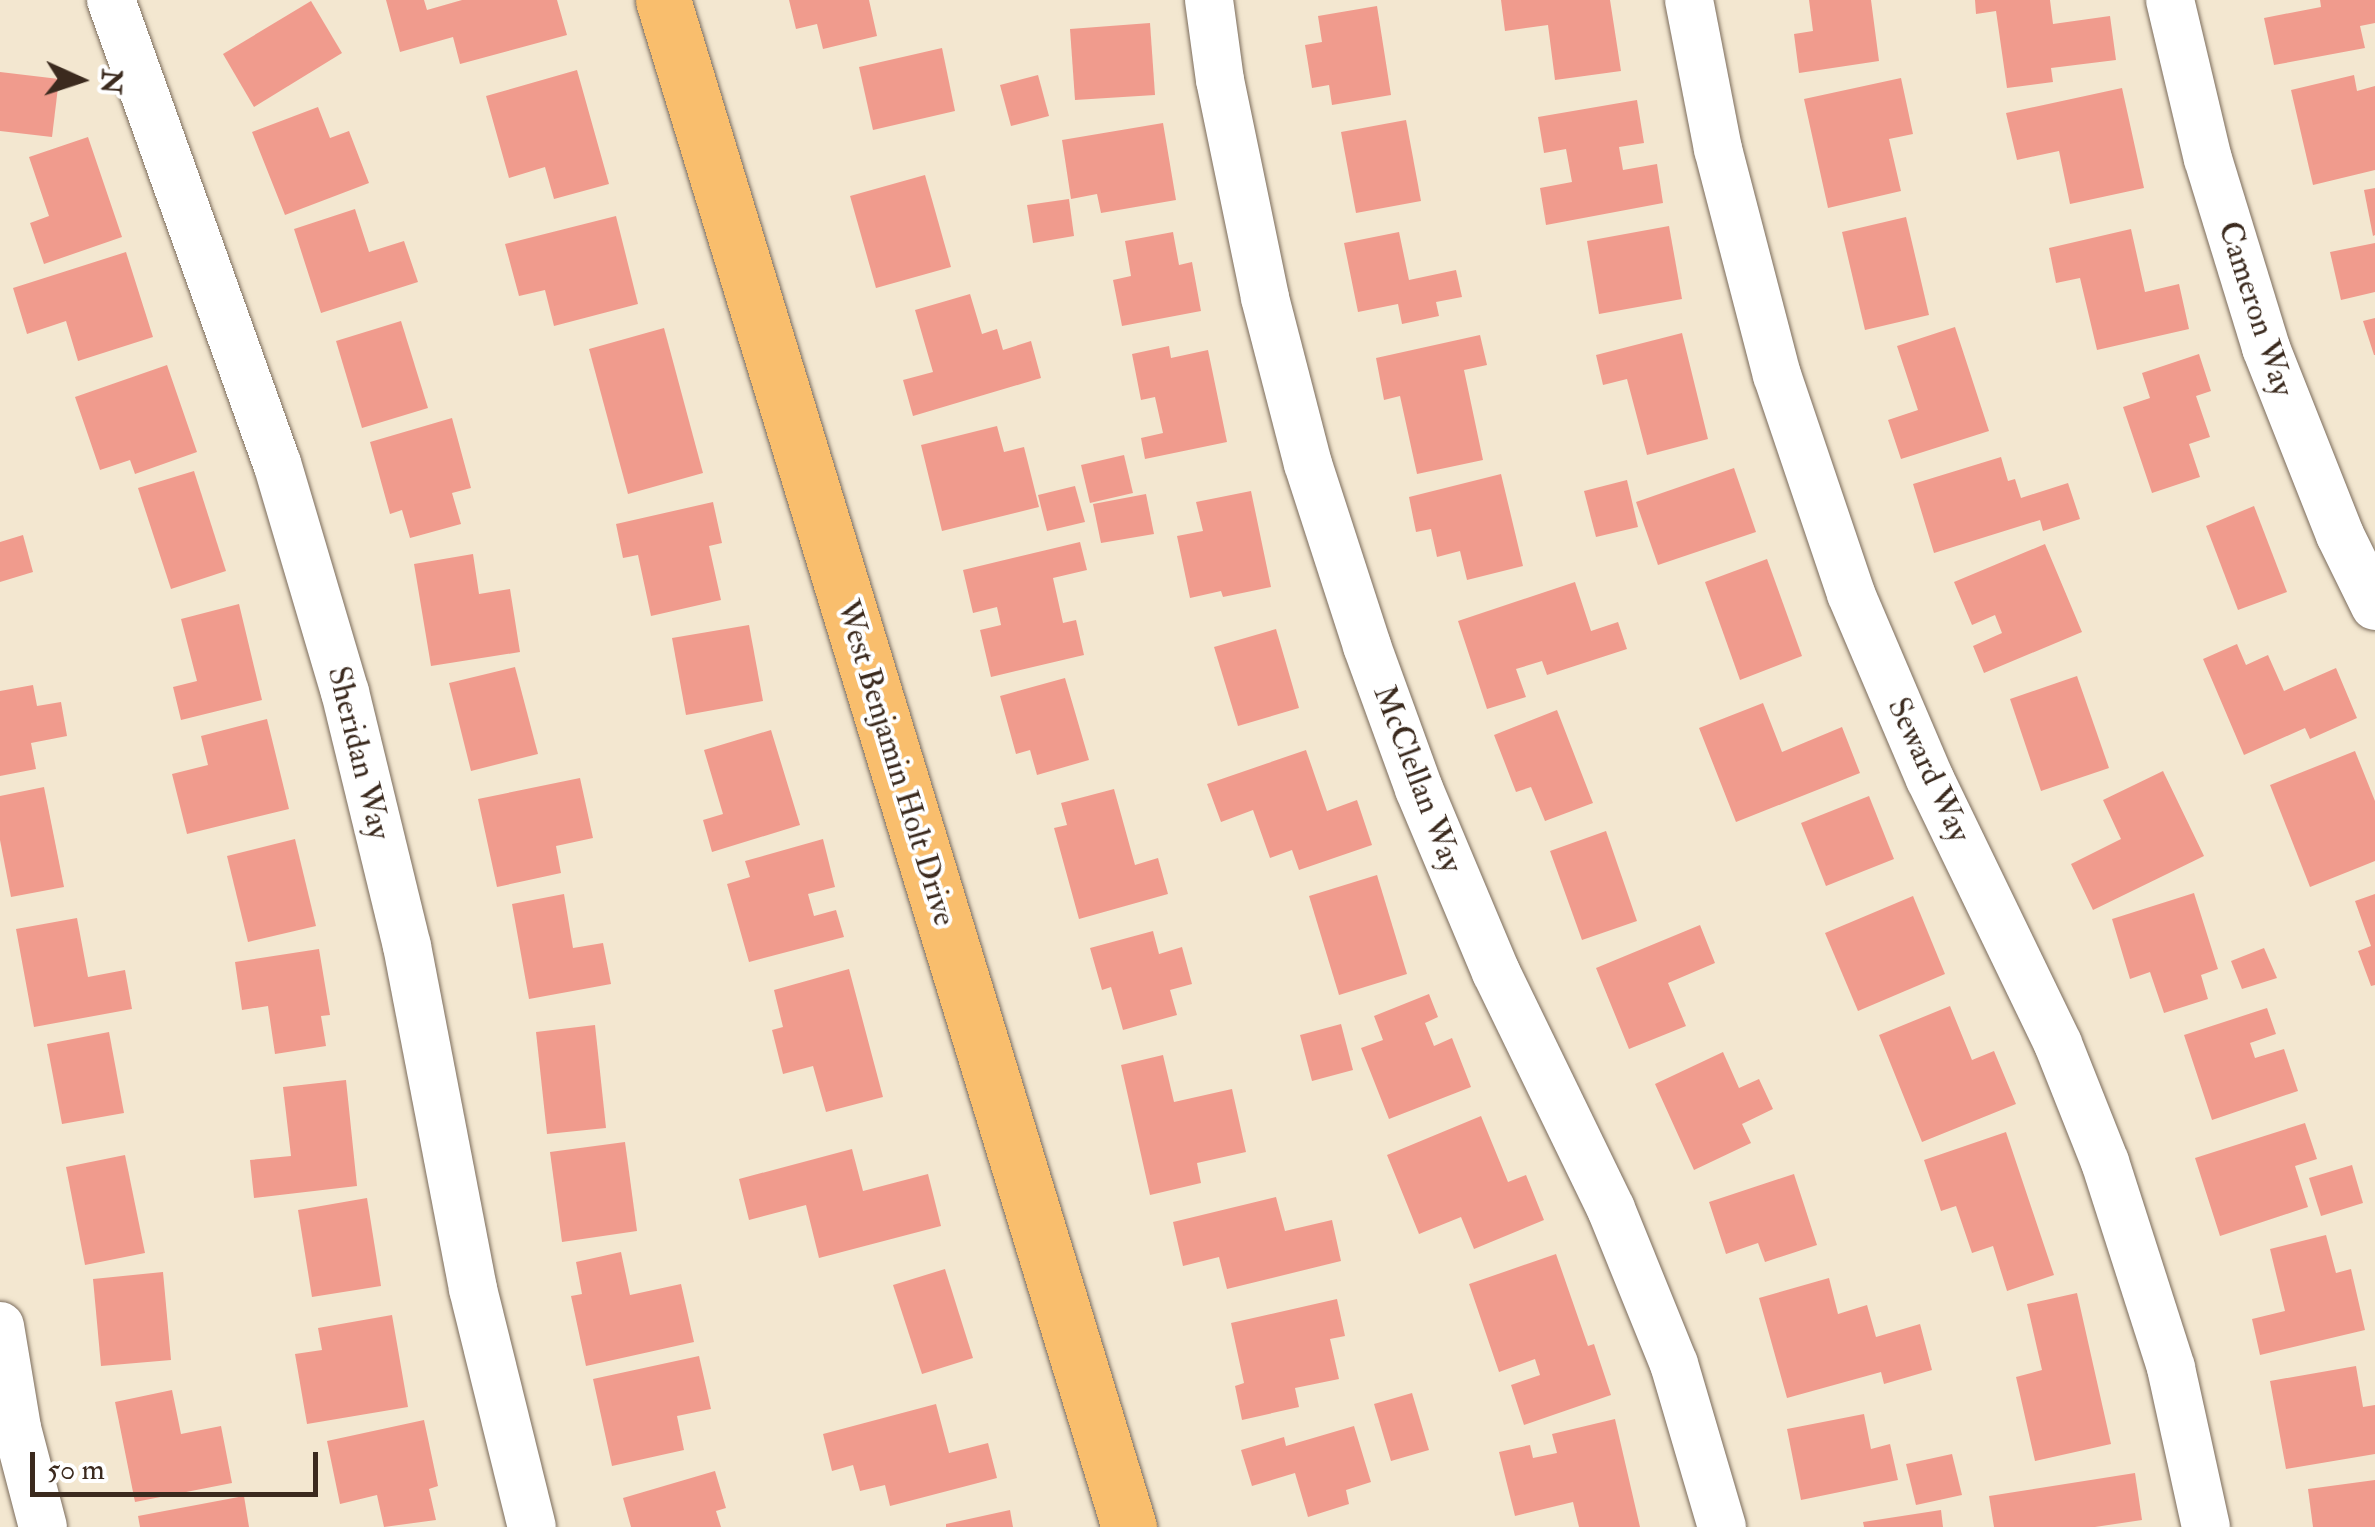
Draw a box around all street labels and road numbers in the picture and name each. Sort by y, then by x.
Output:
street label: Cameron Way [2210,217,2302,401]
street label: West Benjamin Holt Drive [828,596,964,930]
street label: Sheridan Way [319,662,399,844]
street label: McClellan Way [1365,680,1471,878]
street label: Seward Way [1879,692,1979,848]

